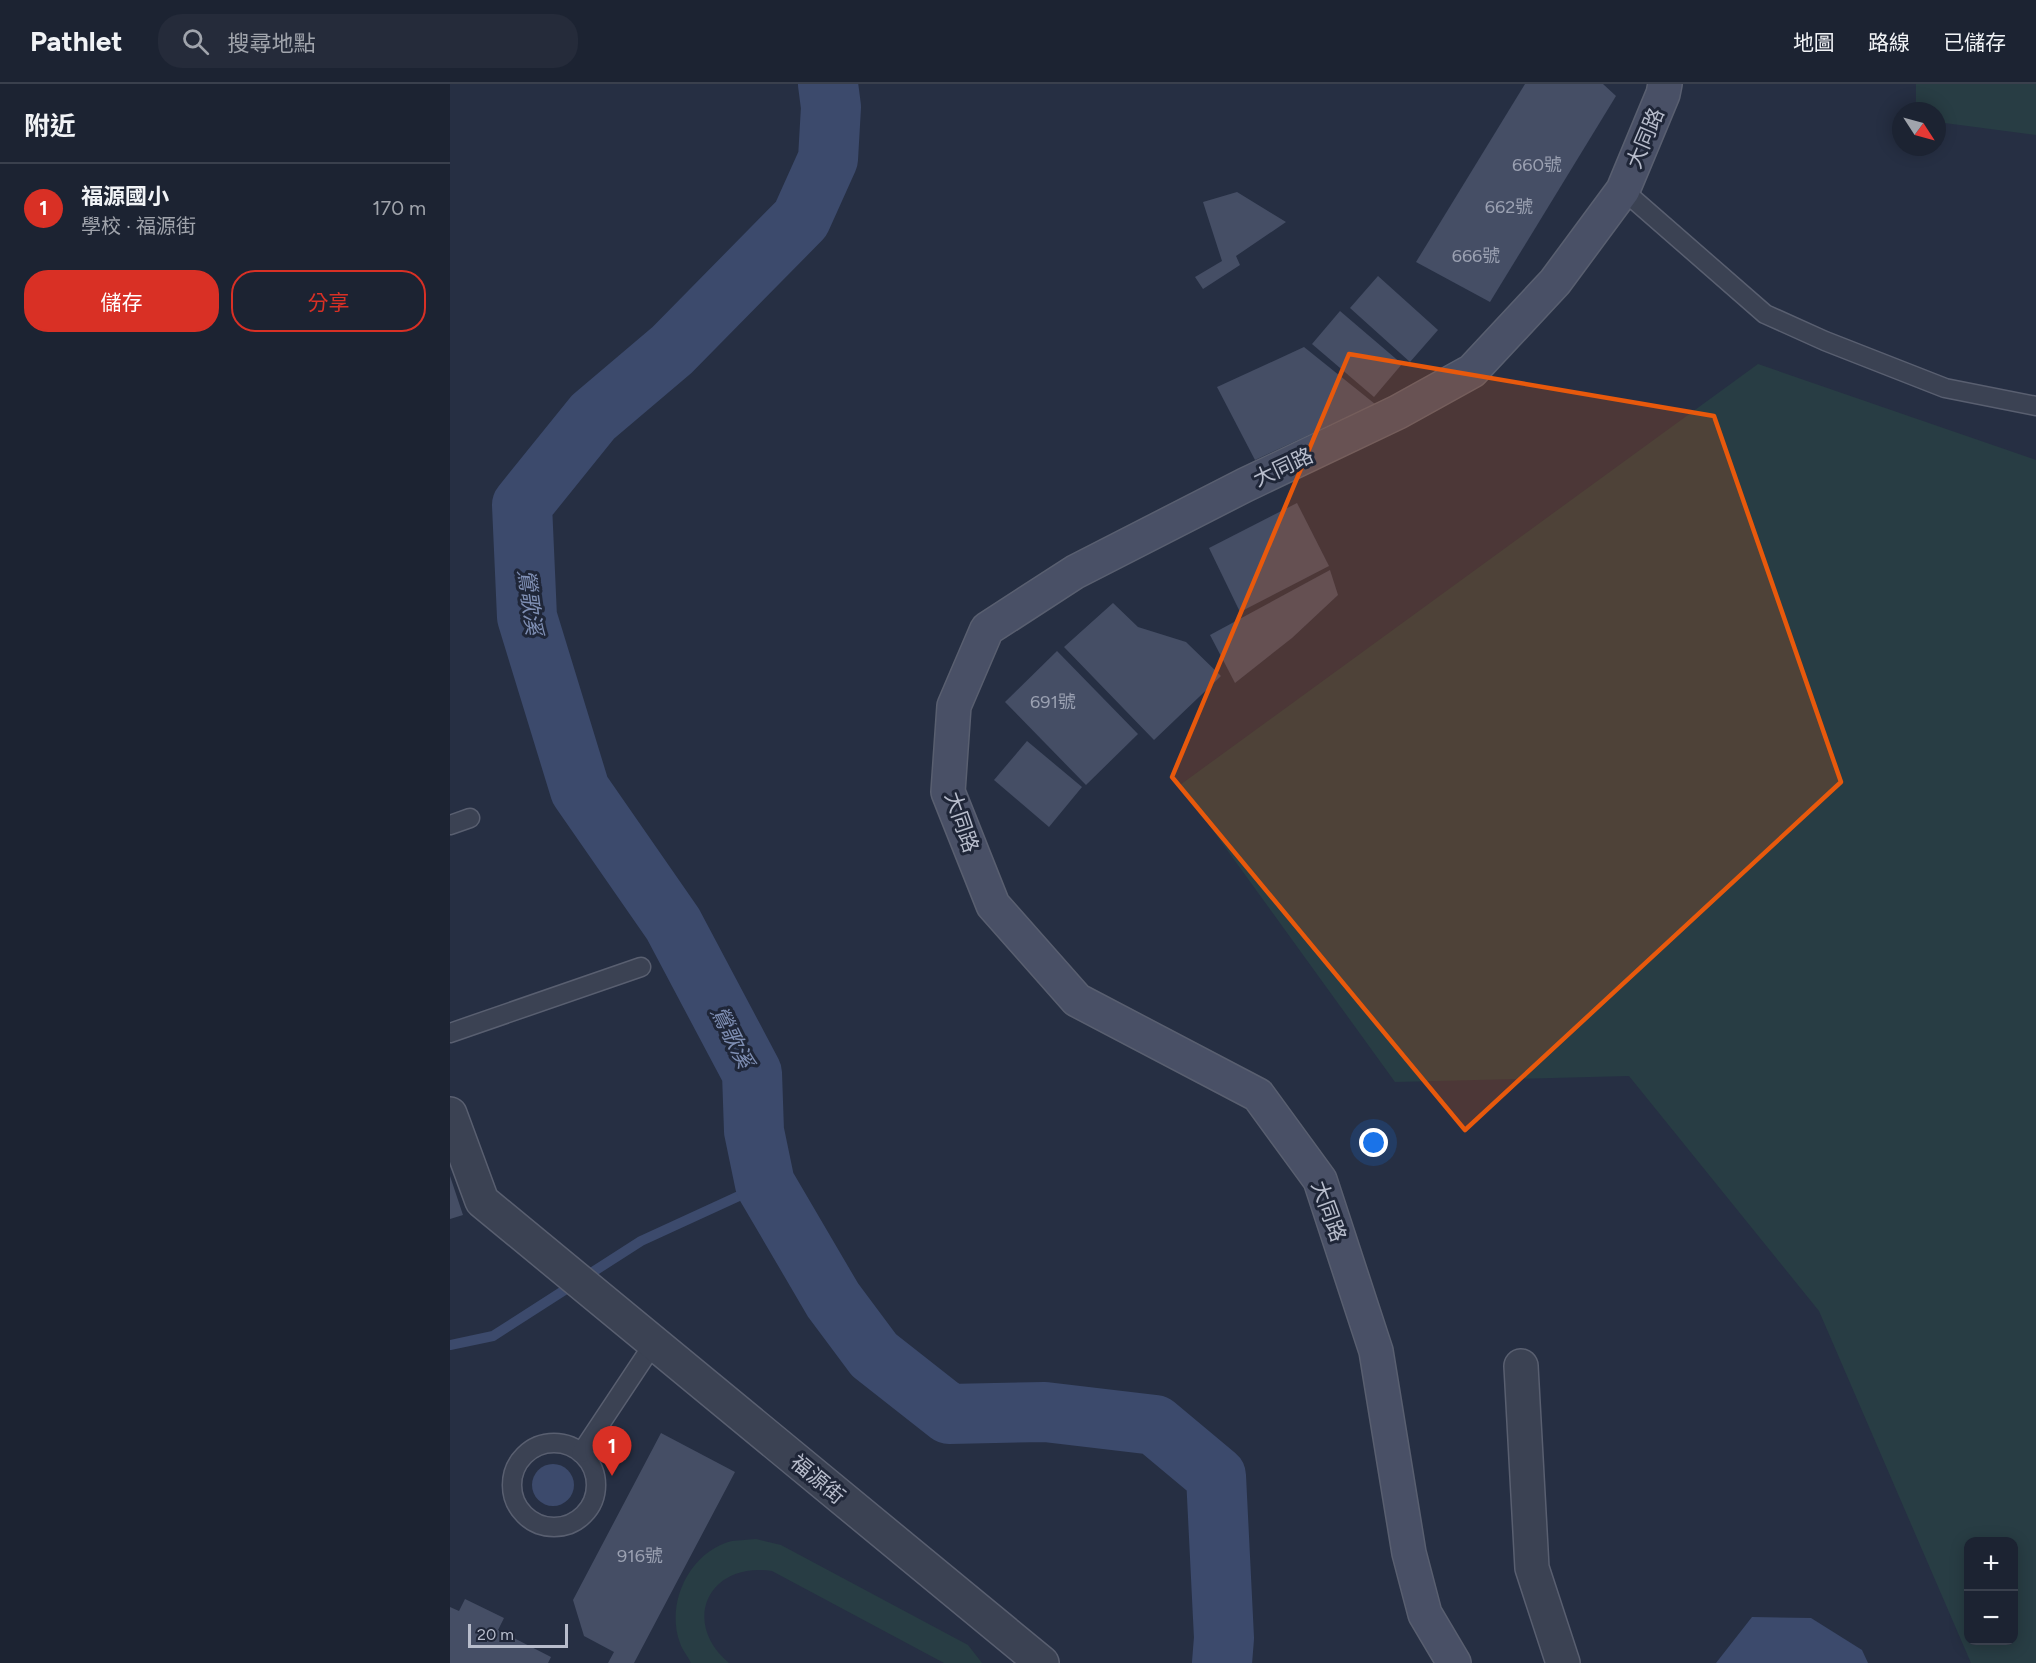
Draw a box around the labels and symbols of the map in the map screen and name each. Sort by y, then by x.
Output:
north arrow [1892,102,1946,156]
street label: 大同路 [1621,104,1669,172]
house number: 660號 [1512,154,1562,176]
house number: 662號 [1485,196,1533,218]
house number: 666號 [1452,245,1500,267]
street label: 大同路 [1249,442,1317,492]
water label: 鶯歌溪 [512,567,548,640]
house number: 691號 [1030,691,1076,713]
street label: 大同路 [940,788,984,856]
water label: 鶯歌溪 [705,1001,760,1075]
your location [1359,1128,1388,1157]
street label: 大同路 [1306,1177,1352,1245]
pin: 1 [592,1426,632,1476]
street label: 福源街 [786,1449,850,1509]
house number: 916號 [617,1545,663,1567]
scale bar [468,1621,568,1648]

